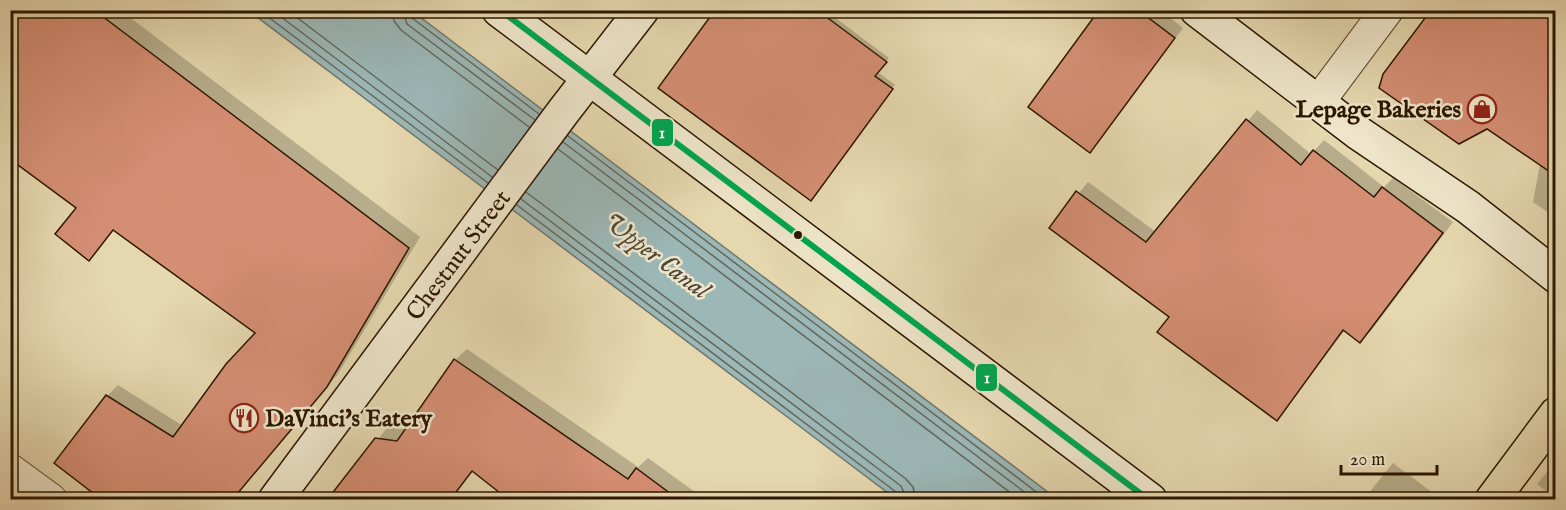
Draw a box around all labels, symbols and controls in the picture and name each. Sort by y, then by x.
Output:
shop icon: Lepage Bakeries [1466,93,1498,125]
place label: Lepage Bakeries [1296,95,1462,126]
line badge: 1 [651,118,674,147]
text: 1 [659,124,665,144]
street label: Chestnut Street [400,184,518,327]
water label: Upper Canal [596,206,717,308]
unlabelled marker [792,229,804,241]
line badge: 1 [975,363,998,392]
text: 1 [984,369,990,389]
restaurant icon: DaVinci's Eatery [228,402,260,434]
place label: DaVinci's Eatery [265,404,433,435]
scale bar [1341,438,1437,476]
text: 20 m [1350,449,1385,472]

